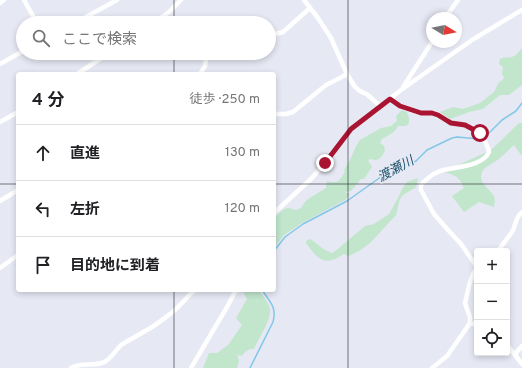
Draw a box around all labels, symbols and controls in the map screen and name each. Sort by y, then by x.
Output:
north arrow [426,12,462,48]
search box [16,16,276,60]
icon: search [30,27,52,49]
text: ここで検索 [62,31,137,50]
text: 4 分 [32,90,64,112]
text: 徒歩 · 250 m [189,92,260,108]
route start [471,124,489,142]
icon: ahead [32,142,54,164]
text: 直進 [70,145,100,164]
text: 130 m [225,145,260,161]
water label: 渡瀬川 [375,153,419,186]
route end [316,154,334,172]
icon: left [32,198,54,220]
text: 左折 [70,201,100,220]
text: 120 m [225,201,260,217]
map controls [474,248,510,356]
button: + [474,248,510,284]
icon: arrive [32,254,54,276]
text: 目的地に到着 [70,257,160,276]
button: − [474,284,510,320]
button: locate [474,320,510,356]

